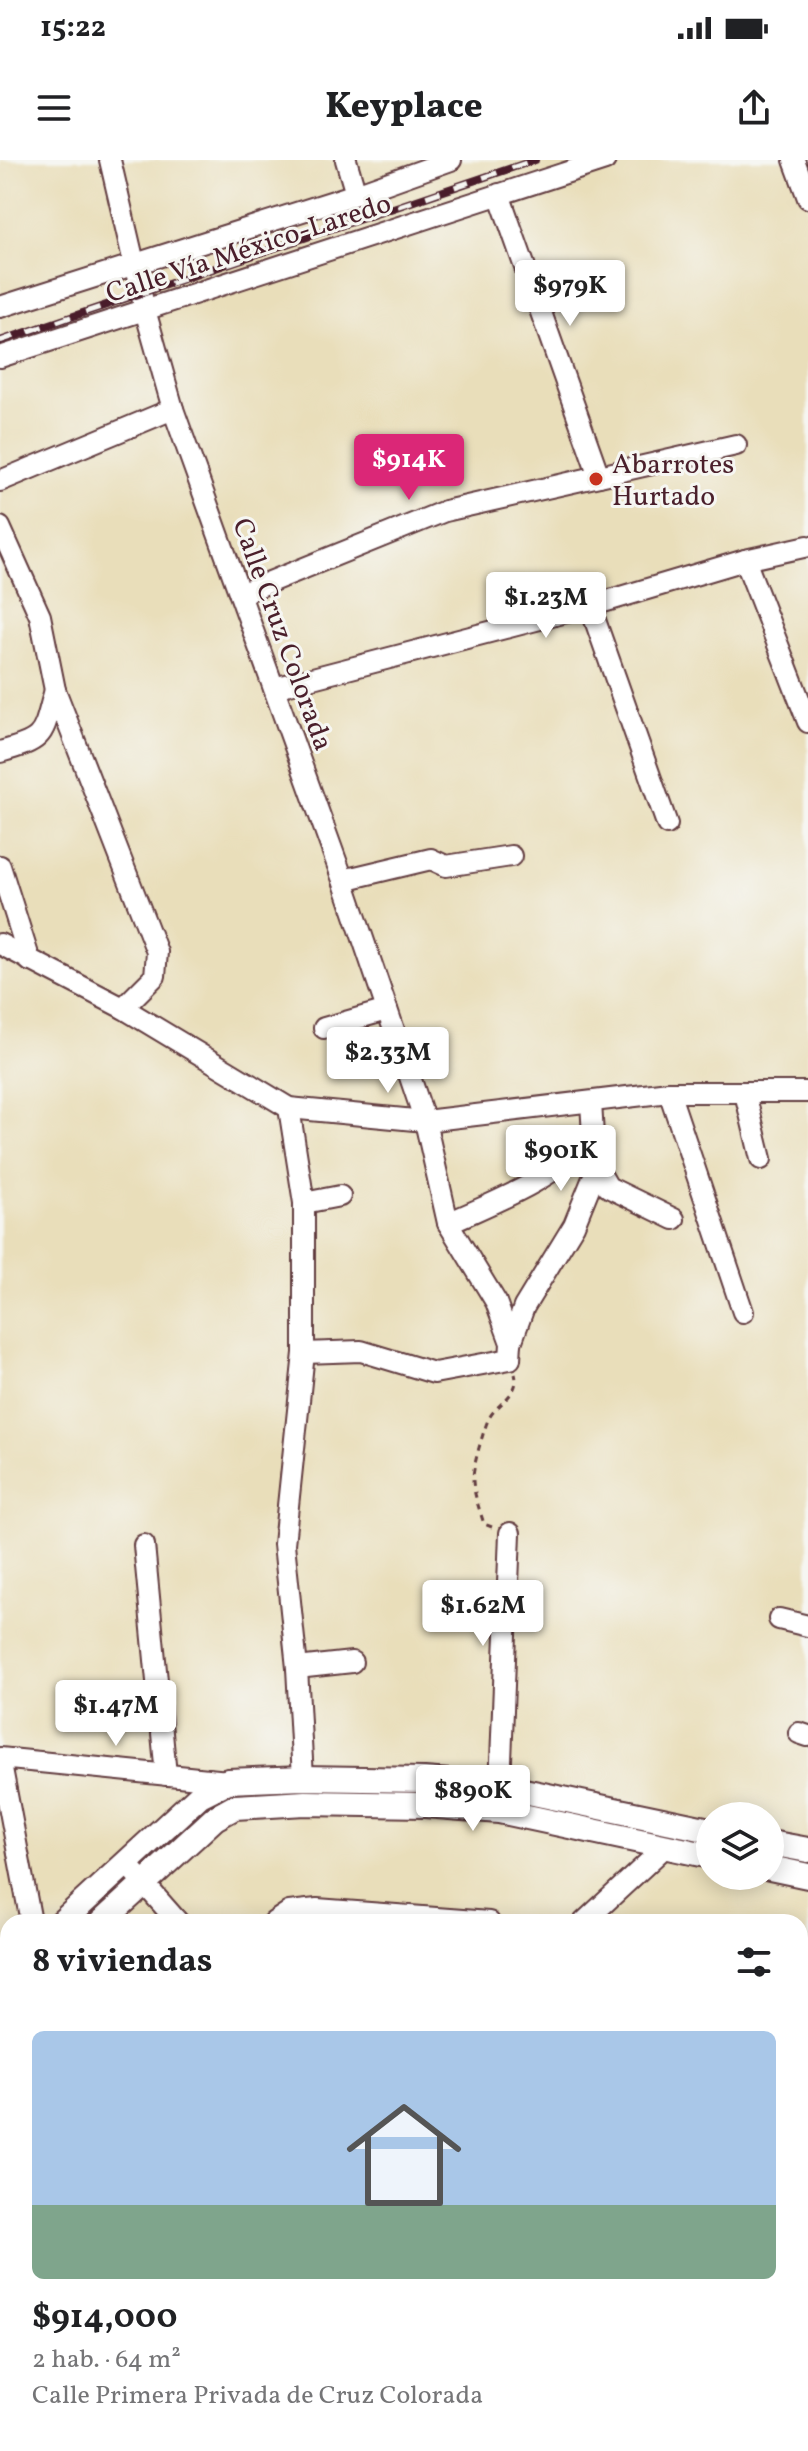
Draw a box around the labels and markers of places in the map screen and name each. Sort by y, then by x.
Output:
pin: $979K [514,260,626,328]
pin: $914K [353,434,465,502]
place label: Abarrotes Hurtado [612,446,734,517]
marker: Abarrotes Hurtado [587,470,605,488]
pin: $1.23M [481,572,611,640]
pin: $2.33M [323,1027,453,1095]
pin: $901K [505,1125,617,1193]
pin: $1.62M [418,1580,548,1648]
pin: $1.47M [51,1680,181,1748]
pin: $890K [417,1765,529,1833]

